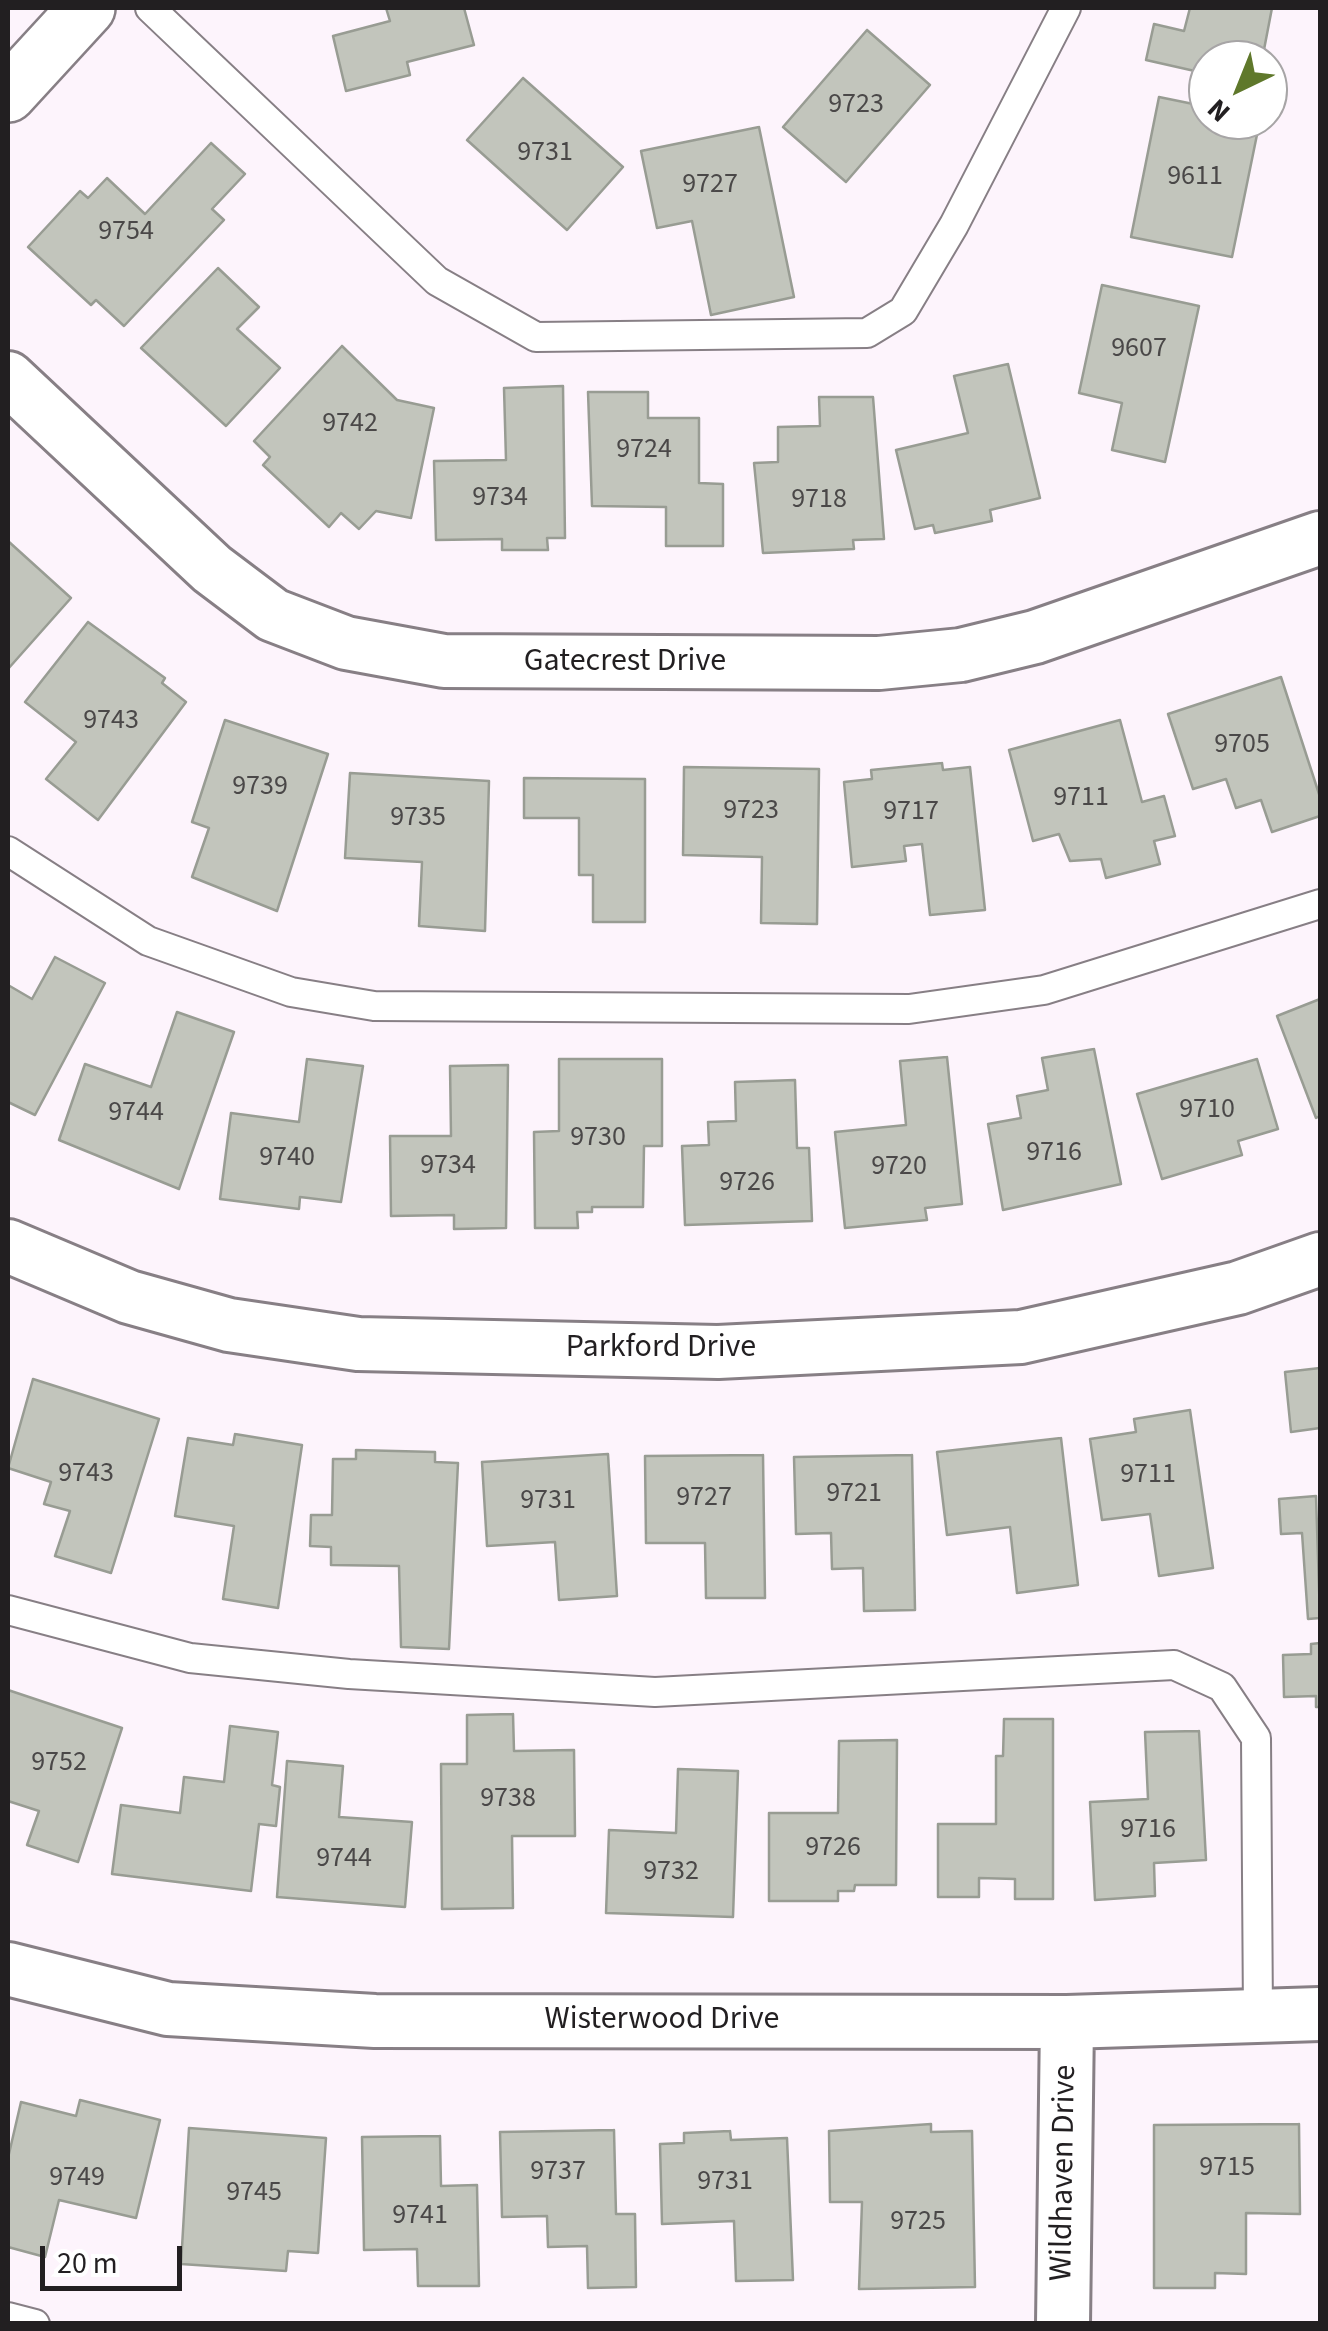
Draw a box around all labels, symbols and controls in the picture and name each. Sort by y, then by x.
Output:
north arrow [1188,40,1288,140]
house number: 9723 [828,89,884,123]
text: N [1198,89,1239,131]
house number: 9731 [517,137,573,171]
house number: 9611 [1167,161,1223,195]
house number: 9727 [682,169,738,203]
house number: 9754 [98,216,154,250]
house number: 9607 [1111,333,1167,367]
house number: 9742 [322,408,378,442]
house number: 9724 [616,434,672,468]
house number: 9734 [472,482,528,516]
house number: 9718 [791,484,847,518]
street label: Gatecrest Drive [524,644,726,682]
house number: 9743 [83,705,139,739]
house number: 9705 [1214,729,1270,763]
house number: 9739 [232,771,288,805]
house number: 9711 [1053,782,1109,816]
house number: 9723 [723,795,779,829]
house number: 9717 [883,796,939,830]
house number: 9735 [390,802,446,836]
house number: 9710 [1179,1094,1235,1128]
house number: 9744 [108,1097,164,1131]
house number: 9730 [570,1122,626,1156]
house number: 9716 [1026,1137,1082,1171]
house number: 9740 [259,1142,315,1176]
house number: 9734 [420,1150,476,1184]
house number: 9720 [871,1151,927,1185]
house number: 9726 [719,1167,775,1201]
street label: Parkford Drive [566,1330,756,1368]
house number: 9743 [58,1458,114,1492]
house number: 9711 [1120,1459,1176,1493]
house number: 9721 [826,1478,882,1512]
house number: 9727 [676,1482,732,1516]
house number: 9731 [520,1485,576,1519]
house number: 9752 [31,1747,87,1781]
house number: 9738 [480,1783,536,1817]
house number: 9716 [1120,1814,1176,1848]
house number: 9726 [805,1832,861,1866]
house number: 9744 [316,1843,372,1877]
house number: 9732 [643,1856,699,1890]
street label: Wisterwood Drive [545,2002,779,2040]
street label: Wildhaven Drive [1044,2064,1086,2282]
house number: 9715 [1199,2152,1255,2186]
house number: 9737 [530,2156,586,2190]
house number: 9749 [49,2162,105,2196]
house number: 9731 [697,2166,753,2200]
house number: 9745 [226,2177,282,2211]
house number: 9741 [392,2200,448,2234]
house number: 9725 [890,2206,946,2240]
scale bar [45,2226,188,2288]
text: 20 m [57,2242,118,2285]

